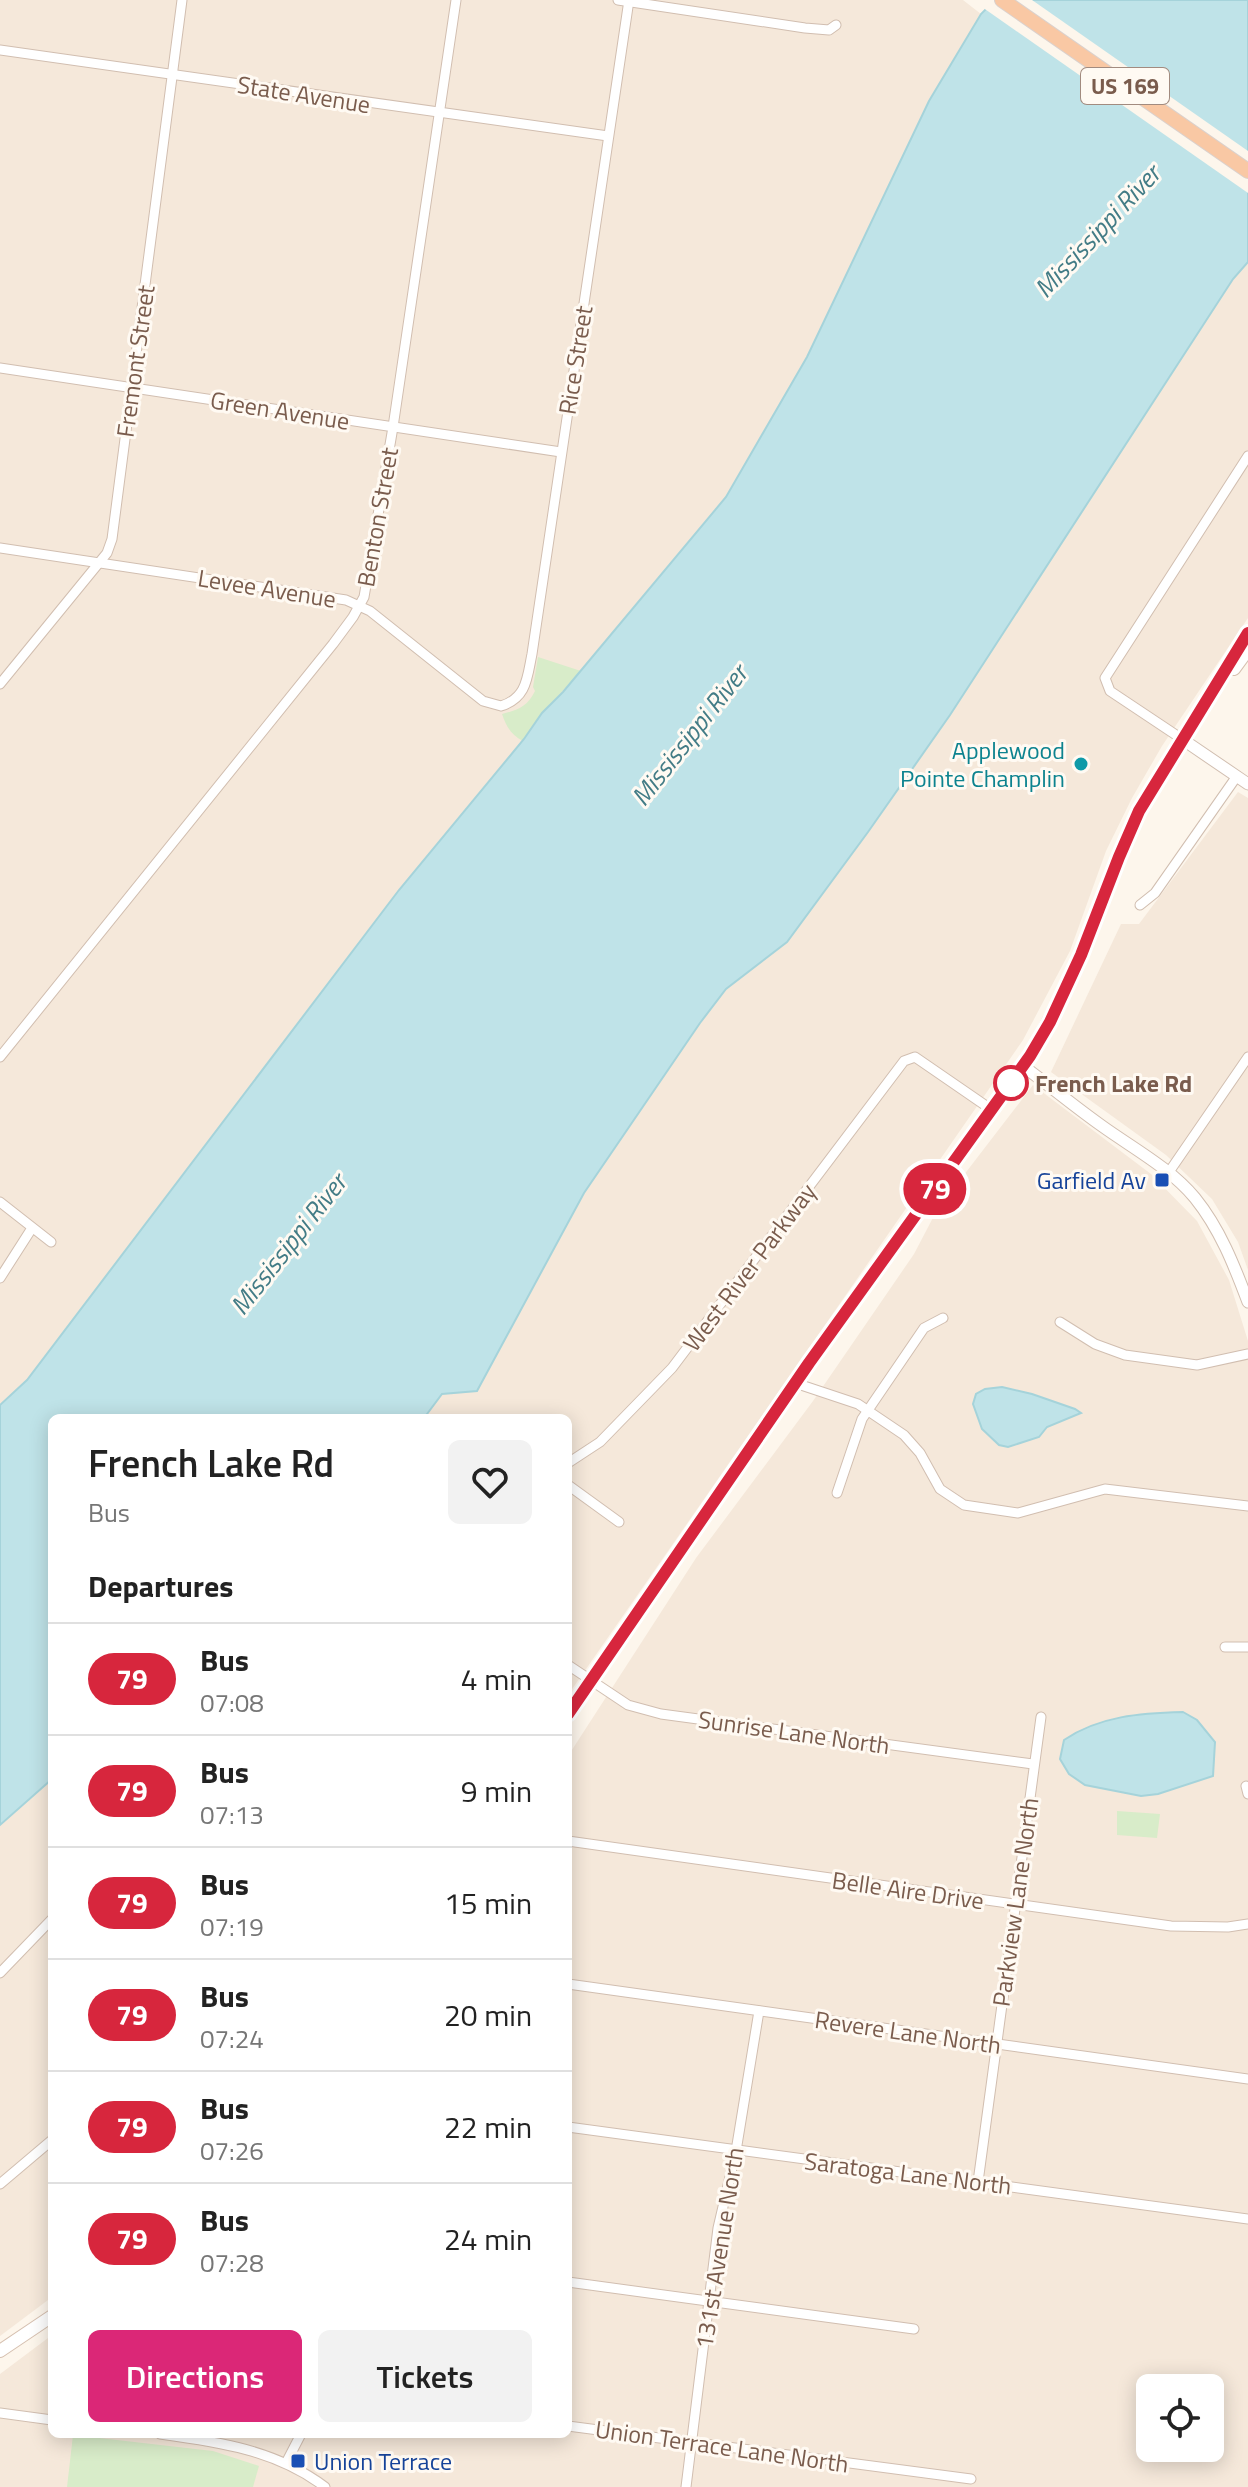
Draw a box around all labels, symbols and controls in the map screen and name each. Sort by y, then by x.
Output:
street label: State Avenue [235,66,373,122]
road number: US 169 [1081,68,1169,104]
water label: Mississippi River [1025,154,1171,306]
street label: Fremont Street [106,282,164,439]
street label: Rice Street [549,302,601,417]
street label: Green Avenue [208,381,352,439]
street label: Benton Street [347,444,407,589]
street label: Levee Avenue [195,559,339,617]
water label: Mississippi River [621,654,758,814]
place label: Applewood Pointe Champlin [900,732,1065,796]
marker: Applewood Pointe Champlin [1072,755,1090,773]
place label: French Lake Rd [1035,1065,1192,1101]
marker: French Lake Rd [994,1066,1028,1100]
place label: Garfield Av [1037,1162,1146,1198]
water label: Mississippi River [220,1163,357,1323]
line badge: 79 [899,1163,971,1215]
text: 79 [919,1167,951,1210]
marker: Garfield Av [1153,1171,1171,1189]
street label: West River Parkway [674,1175,825,1359]
text: French Lake Rd [88,1434,334,1492]
button: heart [448,1440,532,1524]
text: Bus [88,1493,130,1532]
text: Departures [88,1563,233,1609]
text: Bus [200,1637,249,1683]
text: 4 min [461,1656,532,1702]
text: 79 [116,1657,148,1700]
text: 07:08 [200,1683,264,1722]
street label: Sunrise Lane North [696,1701,892,1763]
text: Bus [200,1749,249,1795]
text: 9 min [461,1768,532,1814]
text: 79 [116,1769,148,1812]
text: 07:13 [200,1795,264,1834]
street label: Parkview Lane North [983,1795,1047,2009]
text: Bus [200,1861,249,1907]
street label: Belle Aire Drive [830,1862,986,1918]
text: 15 min [444,1880,532,1926]
text: 79 [116,1881,148,1924]
text: 07:19 [200,1907,264,1946]
text: Bus [200,1973,249,2019]
text: 20 min [444,1992,532,2038]
text: 79 [116,1993,148,2036]
street label: Revere Lane North [813,2001,1003,2063]
text: 07:24 [200,2019,264,2058]
text: Bus [200,2085,249,2131]
text: 22 min [444,2104,532,2150]
text: 79 [116,2105,148,2148]
text: 07:26 [200,2131,264,2170]
street label: Saratoga Lane North [802,2142,1014,2204]
street label: 131st Avenue North [685,2144,753,2352]
text: Bus [200,2197,249,2243]
text: 24 min [444,2216,532,2262]
text: 79 [116,2217,148,2260]
text: 07:28 [200,2243,264,2282]
button: Directions [88,2330,302,2422]
button: Tickets [318,2330,532,2422]
map controls [1136,2374,1224,2462]
button: locate [1136,2374,1224,2462]
street label: Union Terrace Lane North [593,2410,851,2482]
place label: Union Terrace [314,2443,452,2479]
marker: Union Terrace [289,2452,307,2470]

